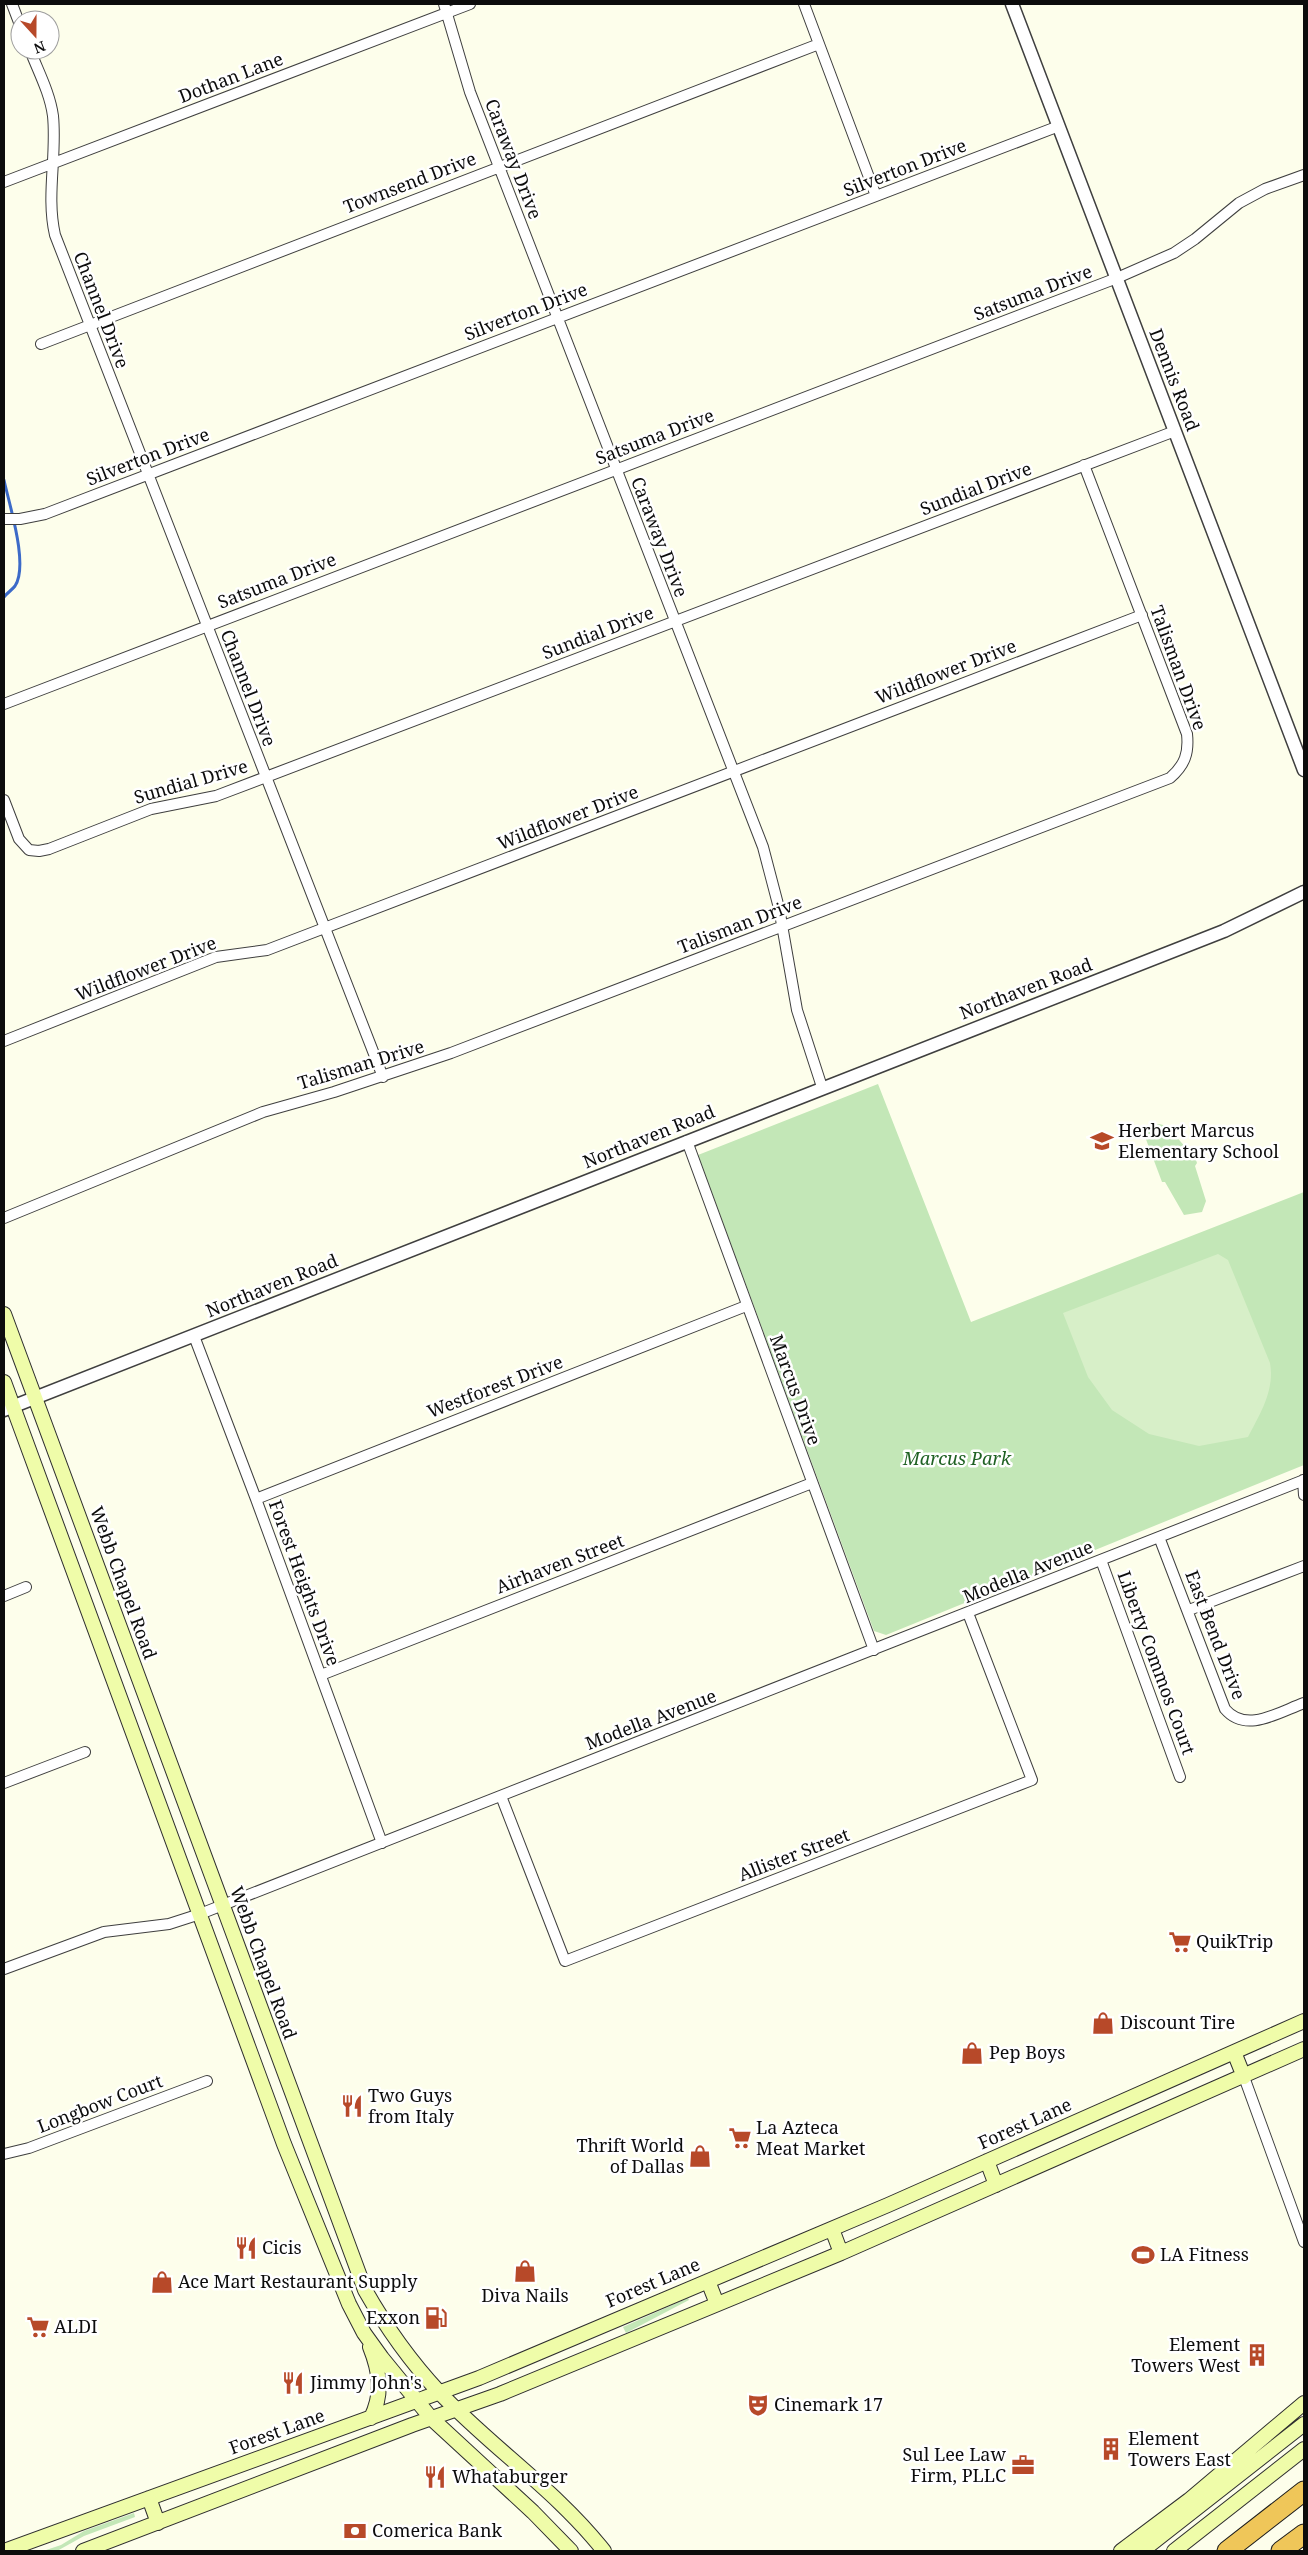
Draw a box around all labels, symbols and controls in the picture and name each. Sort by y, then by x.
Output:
north arrow [10,10,60,60]
text: N [31,37,48,58]
street label: Dothan Lane [175,46,286,108]
street label: Caraway Drive [480,95,548,222]
street label: Silverton Drive [840,133,970,202]
street label: Townsend Drive [340,146,479,218]
street label: Channel Drive [69,248,135,371]
street label: Satsuma Drive [970,258,1095,326]
street label: Silverton Drive [461,277,591,346]
street label: Dennis Road [1144,325,1205,434]
street label: Satsuma Drive [592,402,717,470]
street label: Silverton Drive [83,422,213,491]
street label: Sundial Drive [917,456,1035,520]
street label: Caraway Drive [626,473,694,600]
street label: Satsuma Drive [214,546,339,614]
street label: Sundial Drive [539,600,657,664]
street label: Talisman Drive [1145,602,1213,733]
street label: Channel Drive [216,626,282,749]
street label: Wildflower Drive [872,633,1020,709]
street label: Sundial Drive [131,753,250,809]
street label: Wildflower Drive [494,779,642,855]
street label: Talisman Drive [674,889,805,959]
street label: Wildflower Drive [72,930,220,1006]
street label: Northaven Road [956,952,1095,1024]
street label: Talisman Drive [295,1033,427,1095]
street label: Northaven Road [579,1099,718,1173]
place label: Herbert Marcus Elementary School [1118,1118,1279,1163]
school or university icon: Herbert Marcus Elementary School [1089,1128,1115,1154]
street label: Northaven Road [202,1248,341,1322]
street label: Marcus Drive [765,1331,827,1448]
street label: Westforest Drive [423,1349,566,1423]
park label: Marcus Park [902,1446,1012,1470]
street label: Forest Heights Drive [264,1496,346,1669]
street label: Webb Chapel Road [85,1503,163,1662]
street label: Airhaven Street [492,1528,627,1598]
street label: Modella Avenue [959,1534,1096,1608]
street label: East Bend Drive [1180,1567,1252,1703]
street label: Liberty Commos Court [1113,1568,1201,1758]
street label: Modella Avenue [582,1683,719,1755]
street label: Allister Street [735,1822,853,1886]
street label: Webb Chapel Road [225,1883,303,2042]
supermarket icon: QuikTrip [1167,1929,1193,1955]
place label: QuikTrip [1196,1929,1273,1953]
shop icon: Discount Tire [1090,2010,1116,2036]
place label: Discount Tire [1120,2010,1235,2034]
shop icon: Pep Boys [959,2040,985,2066]
place label: Pep Boys [989,2040,1065,2064]
street label: Longbow Court [34,2068,166,2138]
place label: Two Guys from Italy [368,2083,455,2128]
street label: Forest Lane [974,2092,1075,2154]
restaurant icon: Two Guys from Italy [339,2093,365,2119]
place label: La Azteca Meat Market [756,2115,865,2160]
supermarket icon: La Azteca Meat Market [727,2125,753,2151]
place label: Thrift World of Dallas [576,2133,684,2178]
shop icon: Thrift World of Dallas [687,2143,713,2169]
restaurant icon: Cicis [233,2235,259,2261]
place label: Cicis [262,2235,302,2259]
sports icon: LA Fitness [1130,2242,1156,2268]
place label: LA Fitness [1160,2242,1249,2266]
street label: Forest Lane [602,2251,703,2313]
shop icon: Diva Nails [512,2258,538,2284]
shop icon: Ace Mart Restaurant Supply [149,2269,175,2295]
place label: Ace Mart Restaurant Supply [178,2269,418,2293]
place label: Diva Nails [481,2283,569,2307]
place label: Exxon [366,2305,420,2329]
fuel station icon: Exxon [423,2305,449,2331]
supermarket icon: ALDI [25,2314,51,2340]
place label: ALDI [54,2314,98,2338]
place label: Element Towers West [1131,2332,1240,2377]
building icon: Element Towers West [1244,2342,1270,2368]
restaurant icon: Jimmy John's [280,2370,306,2396]
place label: Jimmy John's [309,2370,422,2394]
theatre icon: Cinemark 17 [745,2392,771,2418]
place label: Cinemark 17 [774,2392,883,2416]
street label: Forest Lane [226,2403,328,2459]
place label: Element Towers East [1128,2426,1231,2471]
building icon: Element Towers East [1098,2436,1124,2462]
place label: Sul Lee Law Firm, PLLC [903,2442,1006,2487]
office icon: Sul Lee Law Firm, PLLC [1010,2452,1036,2478]
restaurant icon: Whataburger [422,2464,448,2490]
place label: Whataburger [452,2464,568,2488]
bank icon: Comerica Bank [342,2518,368,2544]
place label: Comerica Bank [372,2518,503,2542]

